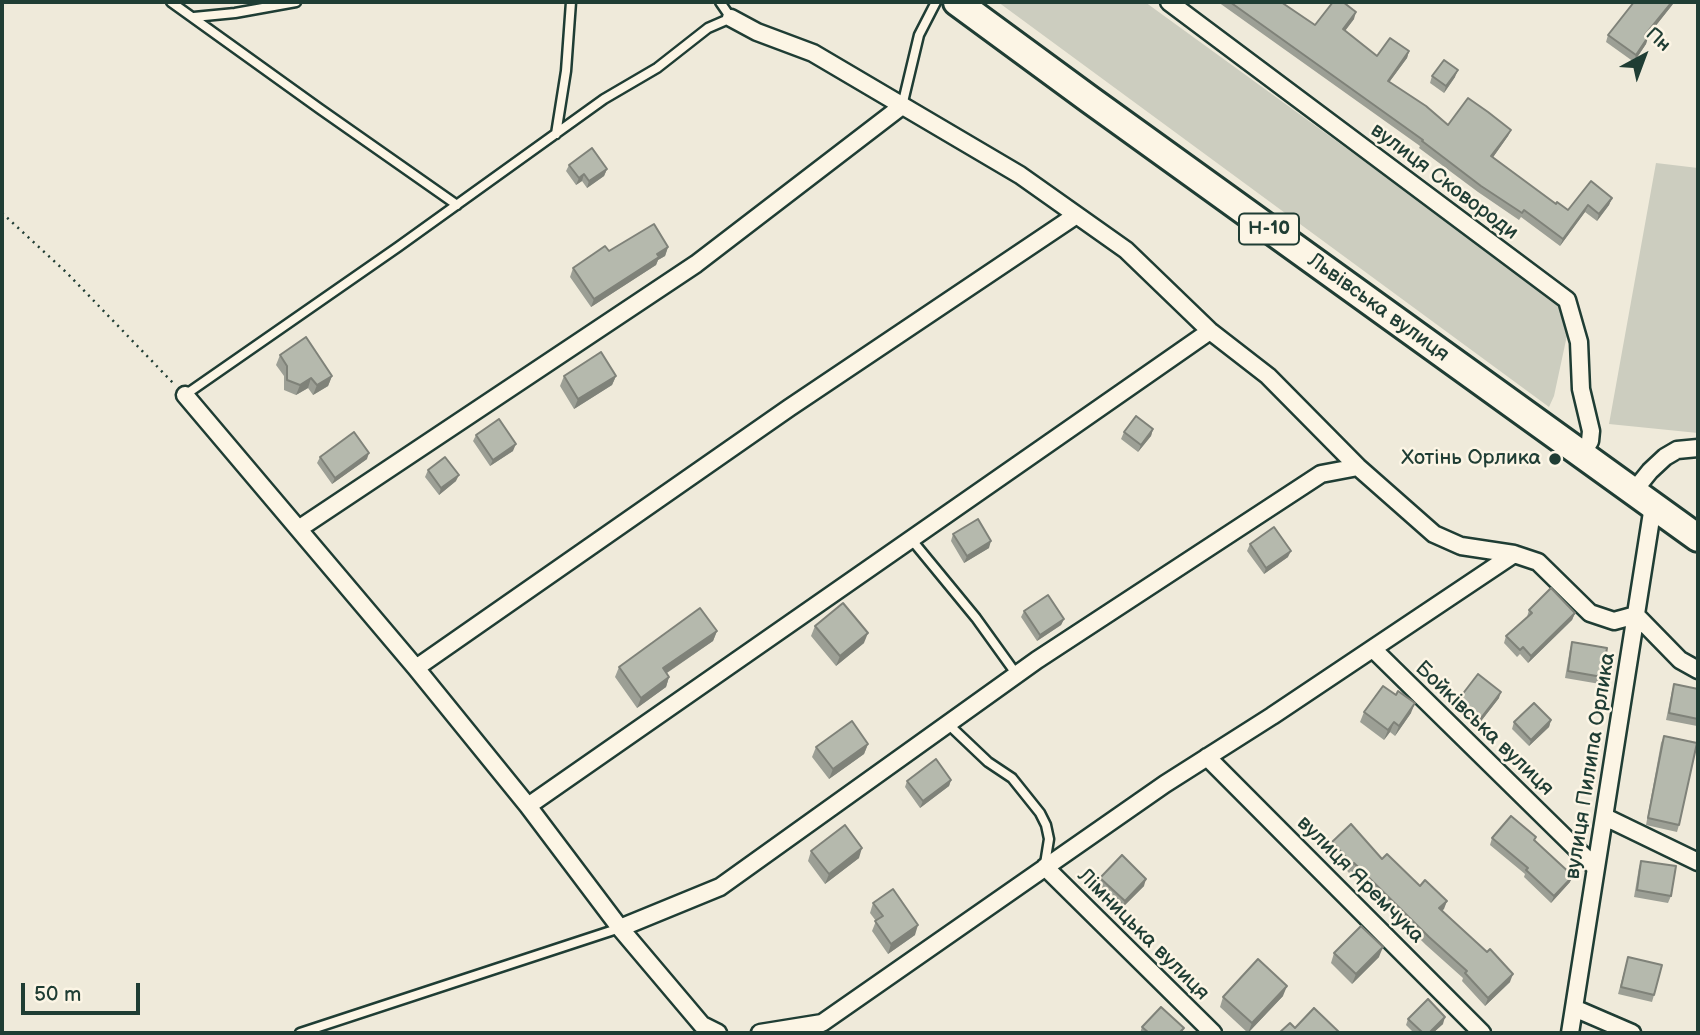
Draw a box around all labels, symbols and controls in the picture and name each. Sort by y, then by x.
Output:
north arrow [1609,21,1679,91]
text: Пн [1641,23,1675,57]
street label: вулиця Сковороди [1365,118,1523,246]
road number: Н-10 [1239,214,1299,244]
street label: Львівська вулиця [1302,248,1454,368]
place label: Хотінь Орлика [1401,446,1541,472]
marker: Хотінь Орлика [1547,451,1563,467]
street label: вулиця Пилипа Орлика [1561,651,1621,881]
street label: Бойківська вулиця [1410,656,1558,802]
street label: вулиця Яремчука [1291,811,1429,949]
street label: Лімницька вулиця [1072,864,1214,1006]
scale bar [24,968,144,1012]
text: 50 m [34,982,81,1007]

